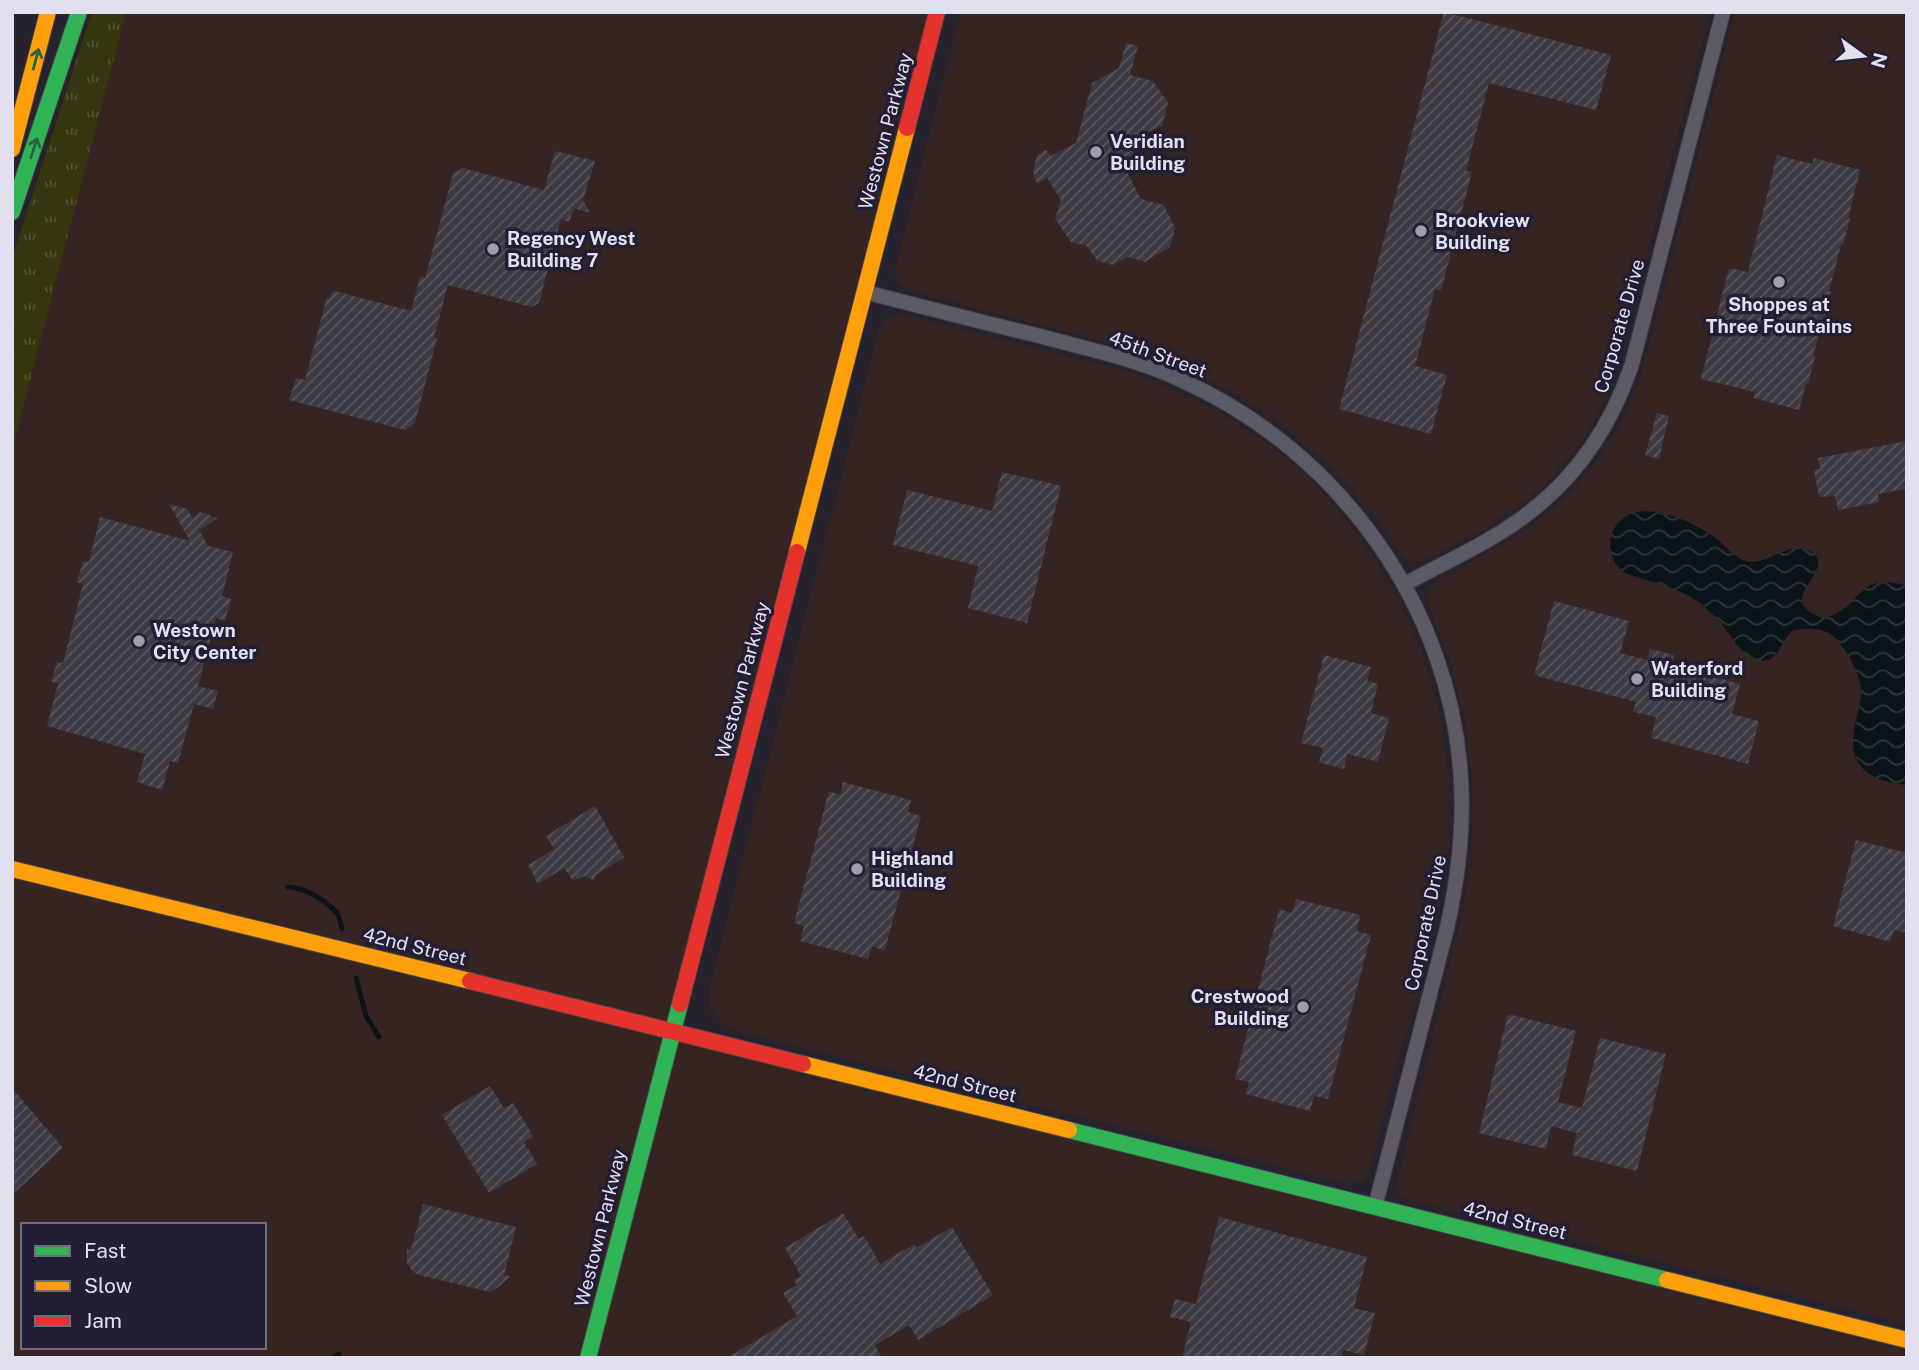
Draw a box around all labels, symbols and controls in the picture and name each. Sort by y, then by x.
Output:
north arrow [1828,21,1898,91]
one-way arrow [30,48,43,70]
street label: Westown Parkway [854,50,916,212]
text: N [1867,50,1892,70]
place label: Veridian Building [1110,130,1185,174]
one-way arrow [29,137,41,159]
marker: Veridian Building [1088,144,1104,160]
place label: Brookview Building [1435,209,1530,253]
marker: Brookview Building [1413,223,1429,239]
place label: Regency West Building 7 [507,227,636,271]
marker: Regency West Building 7 [485,241,501,257]
street label: Corporate Drive [1589,256,1649,396]
marker: Shoppes at Three Fountains [1771,274,1787,290]
place label: Shoppes at Three Fountains [1706,293,1852,337]
street label: 45th Street [1106,326,1210,382]
street label: Westown Parkway [711,599,773,761]
place label: Westown City Center [153,619,257,663]
marker: Westown City Center [131,633,147,649]
place label: Waterford Building [1651,657,1743,701]
marker: Waterford Building [1629,671,1645,687]
place label: Highland Building [871,847,954,891]
street label: Corporate Drive [1400,853,1450,993]
marker: Highland Building [849,861,865,877]
street label: 42nd Street [361,923,469,969]
place label: Crestwood Building [1191,985,1289,1029]
marker: Crestwood Building [1295,999,1311,1015]
street label: 42nd Street [911,1060,1019,1106]
street label: Westown Parkway [570,1147,630,1309]
street label: 42nd Street [1461,1197,1569,1243]
legend [21,1223,266,1349]
text: Fast [84,1238,126,1263]
text: Slow [84,1273,132,1298]
text: Jam [84,1308,122,1333]

